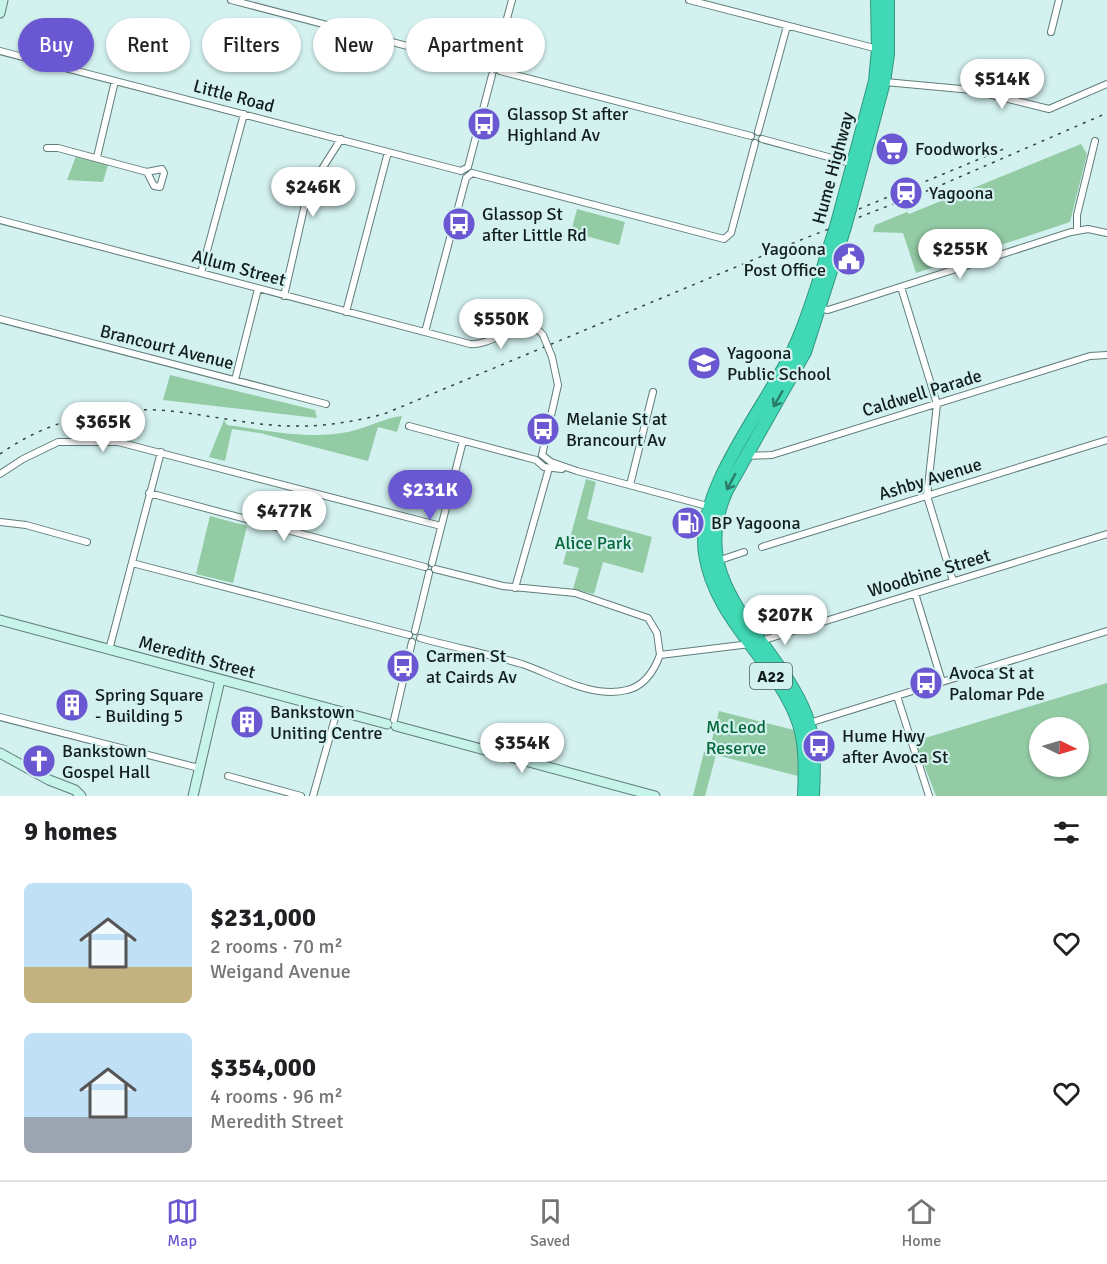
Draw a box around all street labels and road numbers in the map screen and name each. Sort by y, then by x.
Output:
street label: Little Road [191,75,277,117]
street label: Hume Highway [807,109,859,227]
street label: Allum Street [190,245,288,291]
street label: Brancourt Avenue [98,320,236,374]
street label: Caldwell Parade [860,364,984,422]
street label: Ashby Avenue [876,453,984,505]
street label: Woodbine Street [865,544,993,602]
street label: Meredith Street [136,631,258,683]
road number: A22 [750,663,792,689]

